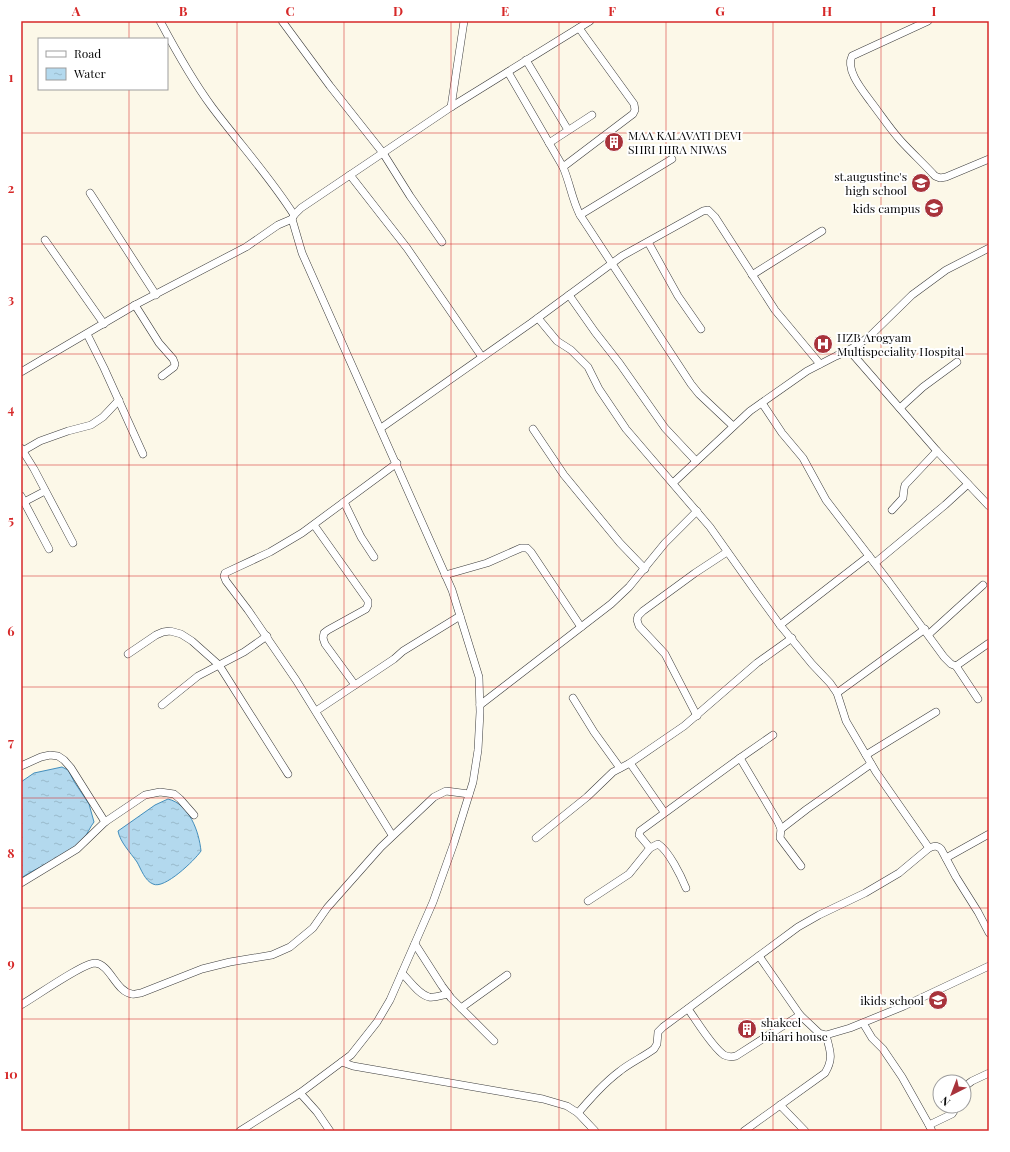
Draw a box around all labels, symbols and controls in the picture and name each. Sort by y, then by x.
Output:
text: A [71,2,81,19]
text: B [179,2,188,19]
text: C [285,2,295,19]
text: D [393,2,403,19]
text: E [501,2,509,19]
text: F [608,2,616,19]
text: G [715,2,725,19]
text: H [822,2,832,19]
text: I [932,2,937,19]
legend [38,38,168,90]
text: Road [74,45,101,61]
text: Water [73,65,107,81]
text: 1 [9,68,14,85]
place label: MAA KALAVATI DEVI SHRI HIRA NIWAS [628,127,742,157]
building icon: MAA KALAVATI DEVI SHRI HIRA NIWAS [603,131,625,153]
place label: st.augustine's high school [834,168,908,198]
school or university icon: st.augustine's high school [910,172,932,194]
text: 2 [8,179,15,196]
school or university icon: kids campus [923,197,945,219]
place label: kids campus [853,200,920,216]
text: 3 [8,290,14,307]
place label: HZB Arogyam Multispeciality Hospital [837,329,965,359]
hospital icon: HZB Arogyam Multispeciality Hospital [812,333,834,355]
text: 4 [8,400,15,417]
text: 5 [8,511,14,528]
text: 6 [7,622,15,639]
text: 7 [8,733,14,750]
text: 8 [7,844,15,861]
text: 9 [7,954,15,971]
school or university icon: ikids school [927,989,949,1011]
place label: ikids school [860,992,925,1008]
place label: shakeel bihari house [761,1014,828,1044]
building icon: shakeel bihari house [736,1018,758,1040]
text: 10 [4,1065,18,1082]
north arrow [932,1074,972,1114]
text: N [937,1094,953,1110]

